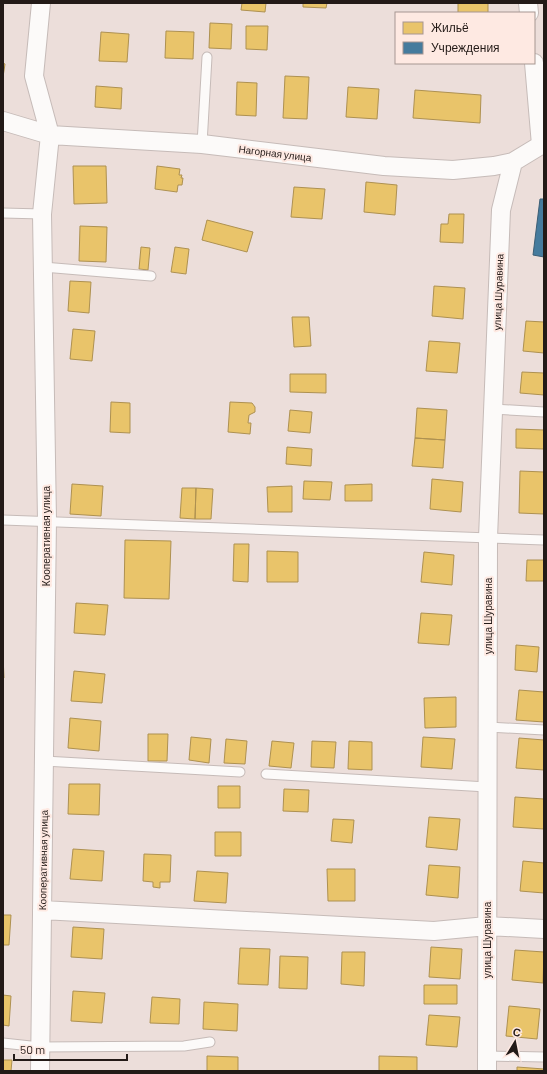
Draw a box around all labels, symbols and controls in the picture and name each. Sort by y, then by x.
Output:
legend [395,12,535,64]
text: Жильё [431,20,469,34]
text: Учреждения [431,40,500,55]
street label: Нагорная улица [238,143,313,163]
street label: улица Шуравина [491,253,505,331]
street label: Кооперативная улица [40,485,52,586]
street label: улица Шуравина [482,577,494,654]
street label: Кооперативная улица [36,809,50,910]
street label: улица Шуравина [481,901,493,978]
north arrow [495,1022,535,1062]
text: С [512,1025,522,1039]
scale bar [14,1036,127,1062]
text: 50 m [20,1042,45,1056]

